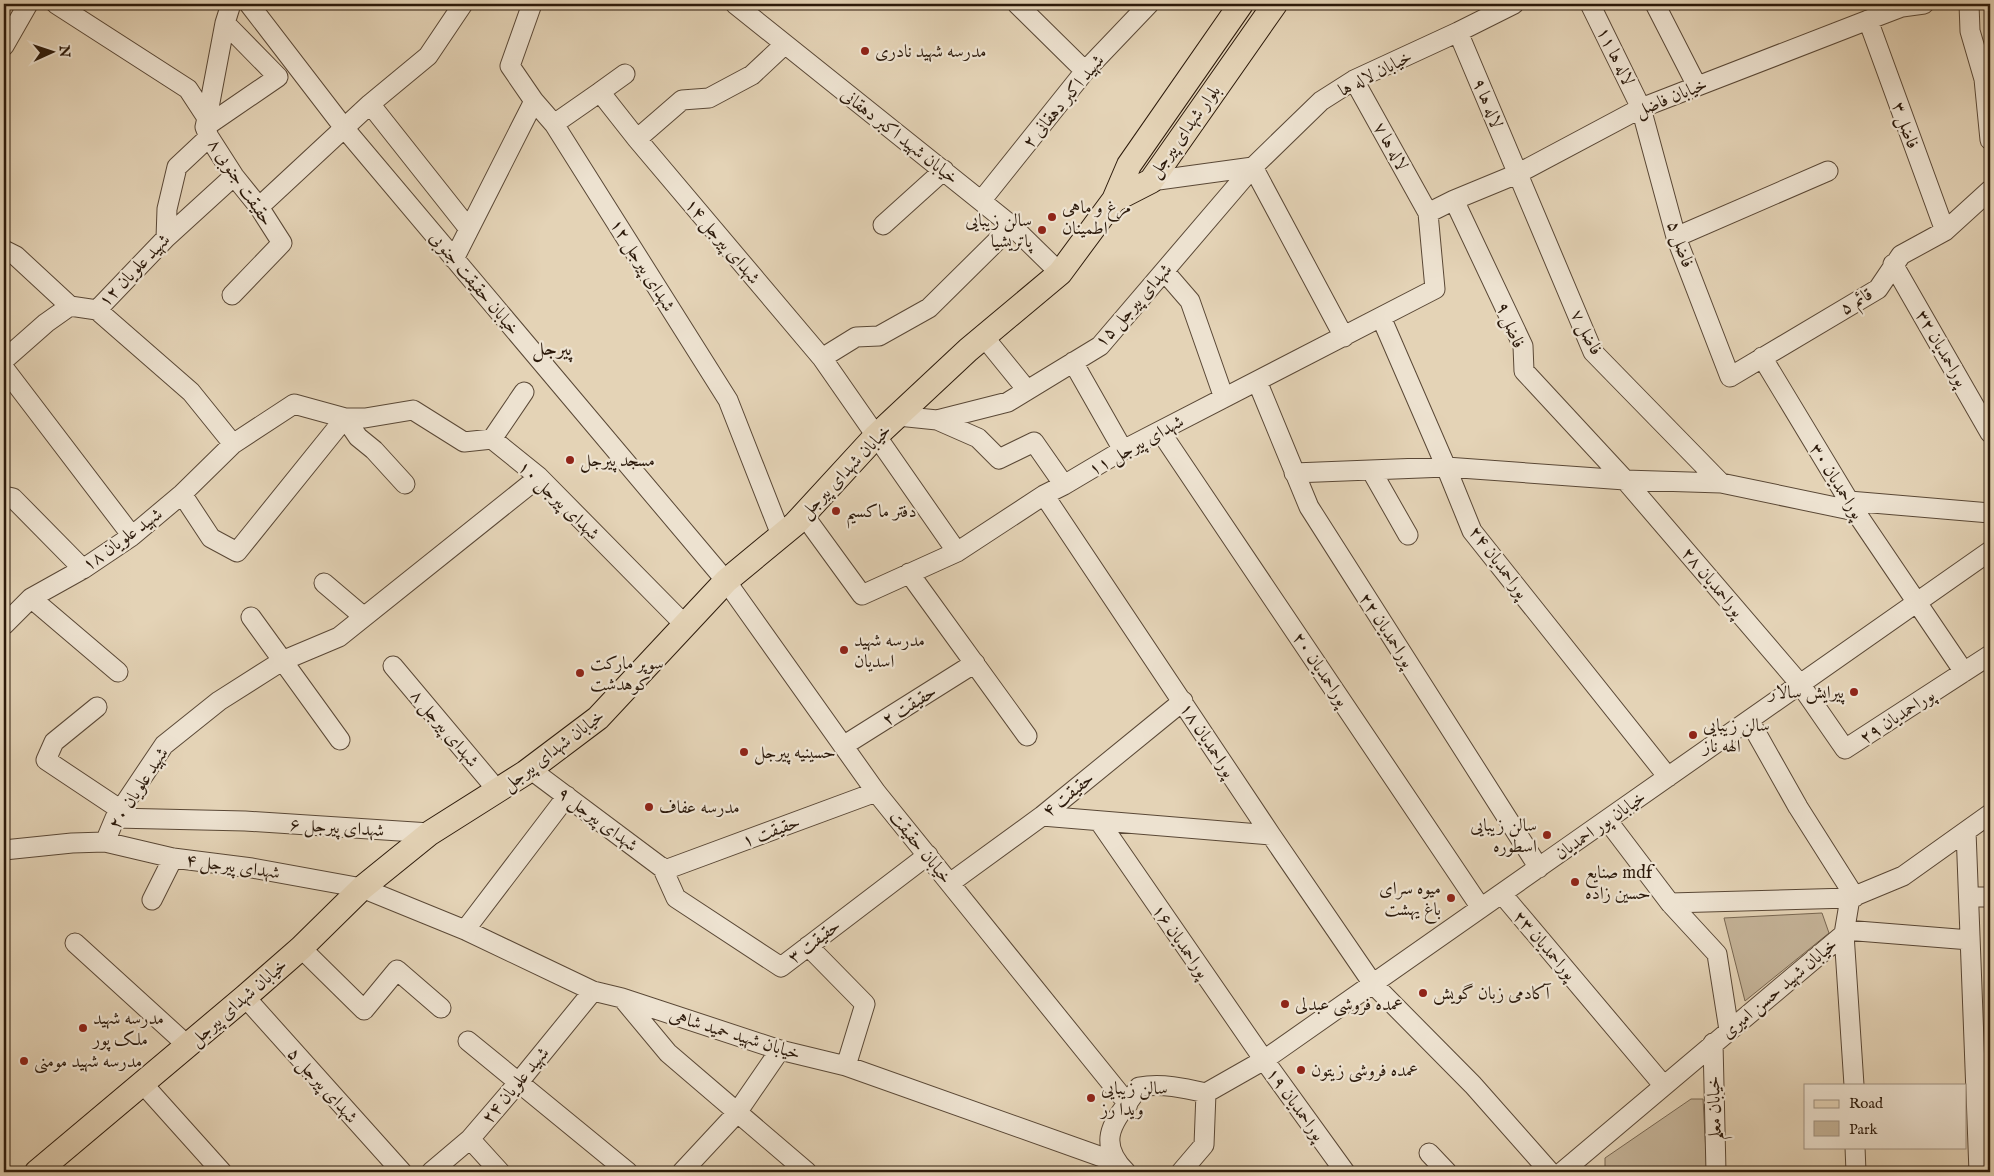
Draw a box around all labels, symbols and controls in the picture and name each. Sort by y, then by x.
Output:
street label: لاله ها ۱۱ [1591,24,1639,90]
north arrow [28,28,78,78]
place label: مدرسه شهید نادری [875,41,986,64]
text: N [55,44,73,58]
marker: مدرسه شهید نادری [859,45,871,57]
street label: خیابان لاله ها [1335,46,1416,103]
street label: شهید اکبر دهقانی ۲ [1018,50,1110,154]
street label: خیابان فاضل [1632,74,1711,123]
street label: لاله ها ۹ [1466,75,1507,132]
street label: بلوار شهدای پیرجل [1144,81,1227,183]
street label: خیابان شهید اکبر دهقانی [836,84,963,190]
street label: فاضل ۳ [1886,99,1924,152]
street label: لاله ها ۷ [1367,118,1412,175]
street label: حقیقت جنوبی ۸ [202,134,278,231]
street label: شهدای پیرجل ۱۴ [679,194,765,290]
place label: مرغ و ماهی اطمینان [1062,197,1131,241]
place label: سالن زیبایی پاتریشیا [965,210,1034,254]
marker: مرغ و ماهی اطمینان [1046,211,1058,223]
street label: شهدای پیرجل ۱۲ [604,215,679,317]
street label: فاضل ۵ [1661,218,1698,271]
marker: سالن زیبایی پاتریشیا [1036,224,1048,236]
street label: خیابان حقیقت جنوبی [424,227,524,341]
street label: شهید علویان ۱۲ [94,229,176,313]
street label: شهدای پیرجل ۱۵ [1090,259,1178,353]
street label: قائم ۵ [1836,284,1879,324]
street label: فاضل ۹ [1490,299,1529,352]
street label: فاضل ۷ [1565,306,1607,359]
street label: پوراحمدیان ۳۲ [1909,306,1973,393]
district label: پیرجل [532,337,573,363]
street label: شهدای پیرجل ۱۱ [1085,411,1188,482]
street label: خیابان شهدای پیرجل [795,420,897,524]
street label: پوراحمدیان ۳۰ [1803,440,1869,525]
place label: مسجد پیرجل [580,450,655,473]
marker: مسجد پیرجل [564,454,576,466]
street label: شهدای پیرجل ۱۰ [512,456,604,546]
place label: دفتر ماکسیم [846,501,917,529]
street label: شهید علویان ۱۸ [78,503,168,577]
marker: دفتر ماکسیم [830,505,842,517]
street label: پوراحمدیان ۲۴ [1463,522,1534,605]
street label: پوراحمدیان ۲۸ [1676,543,1749,624]
street label: پوراحمدیان ۲۲ [1353,589,1419,674]
street label: پوراحمدیان ۲۰ [1286,628,1354,713]
place label: مدرسه شهید اسدیان [854,630,925,674]
marker: مدرسه شهید اسدیان [838,644,850,656]
place label: سوپر مارکت کوهدشت [590,653,664,697]
marker: سوپر مارکت کوهدشت [574,667,586,679]
street label: حقیقت ۲ [878,681,941,732]
place label: پیرایش سالار [1767,682,1846,705]
street label: پوراحمدیان ۲۹ [1856,684,1941,750]
street label: شهدای پیرجل ۸ [405,685,483,773]
marker: پیرایش سالار [1848,686,1860,698]
street label: پوراحمدیان ۱۸ [1174,699,1240,784]
street label: خیابان شهدای پیرجل [498,705,610,797]
place label: سالن زیبایی الهه ناز [1701,715,1770,759]
marker: سالن زیبایی الهه ناز [1687,729,1699,741]
place label: حسینیه پیرجل [754,742,836,765]
street label: شهید علویان ۲۰ [104,743,174,834]
marker: حسینیه پیرجل [738,746,750,758]
street label: حقیقت ۴ [1038,767,1100,823]
street label: شهدای پیرجل ۹ [552,782,642,858]
street label: خیابان پور احمدیان [1551,786,1651,866]
place label: مدرسه عفاف [659,797,740,820]
marker: مدرسه عفاف [643,801,655,813]
street label: خیابان حقیقت [883,807,956,889]
street label: حقیقت ۱ [739,811,804,854]
street label: شهدای پیرجل ۶ [289,814,385,843]
place label: سالن زیبایی اسطوره [1470,815,1537,859]
marker: سالن زیبایی اسطوره [1541,829,1553,841]
street label: شهدای پیرجل ۴ [184,849,281,885]
place label: صنایع mdf حسین زاده [1585,862,1656,906]
marker: صنایع mdf حسین زاده [1569,876,1581,888]
place label: میوه سرای باغ یهشت [1379,878,1441,924]
marker: میوه سرای باغ یهشت [1445,892,1457,904]
street label: پوراحمدیان ۱۶ [1146,900,1215,985]
street label: پوراحمدیان ۲۳ [1507,906,1582,987]
street label: حقیقت ۳ [784,915,846,969]
street label: خیابان شهید حسن امیری [1717,934,1843,1045]
street label: خیابان شهدای پیرجل [185,954,293,1052]
place label: آکادمی زبان گویش [1433,983,1552,1006]
marker: آکادمی زبان گویش [1417,987,1429,999]
place label: عمده فروشی عبدلی [1295,994,1403,1017]
marker: عمده فروشی عبدلی [1279,998,1291,1010]
street label: خیابان شهید حمید شاهی [666,1005,803,1066]
place label: مدرسه شهید ملک پور [91,1008,164,1052]
marker: مدرسه شهید ملک پور [77,1022,89,1034]
street label: شهدای پیرجل ۵ [282,1043,362,1129]
street label: شهید علویان ۲۴ [477,1043,555,1129]
place label: مدرسه شهید مومنی [34,1051,142,1074]
marker: مدرسه شهید مومنی [18,1055,30,1067]
place label: عمده فروشی زیتون [1311,1060,1418,1083]
street label: پوراحمدیان ۱۹ [1260,1064,1330,1147]
marker: عمده فروشی زیتون [1295,1064,1307,1076]
street label: خیابان معلم [1703,1075,1733,1141]
place label: سالن زیبایی ویدا رز [1099,1078,1168,1122]
legend [1804,1084,1966,1148]
marker: سالن زیبایی ویدا رز [1085,1092,1097,1104]
text: Road [1849,1094,1884,1113]
text: Park [1849,1120,1879,1139]

